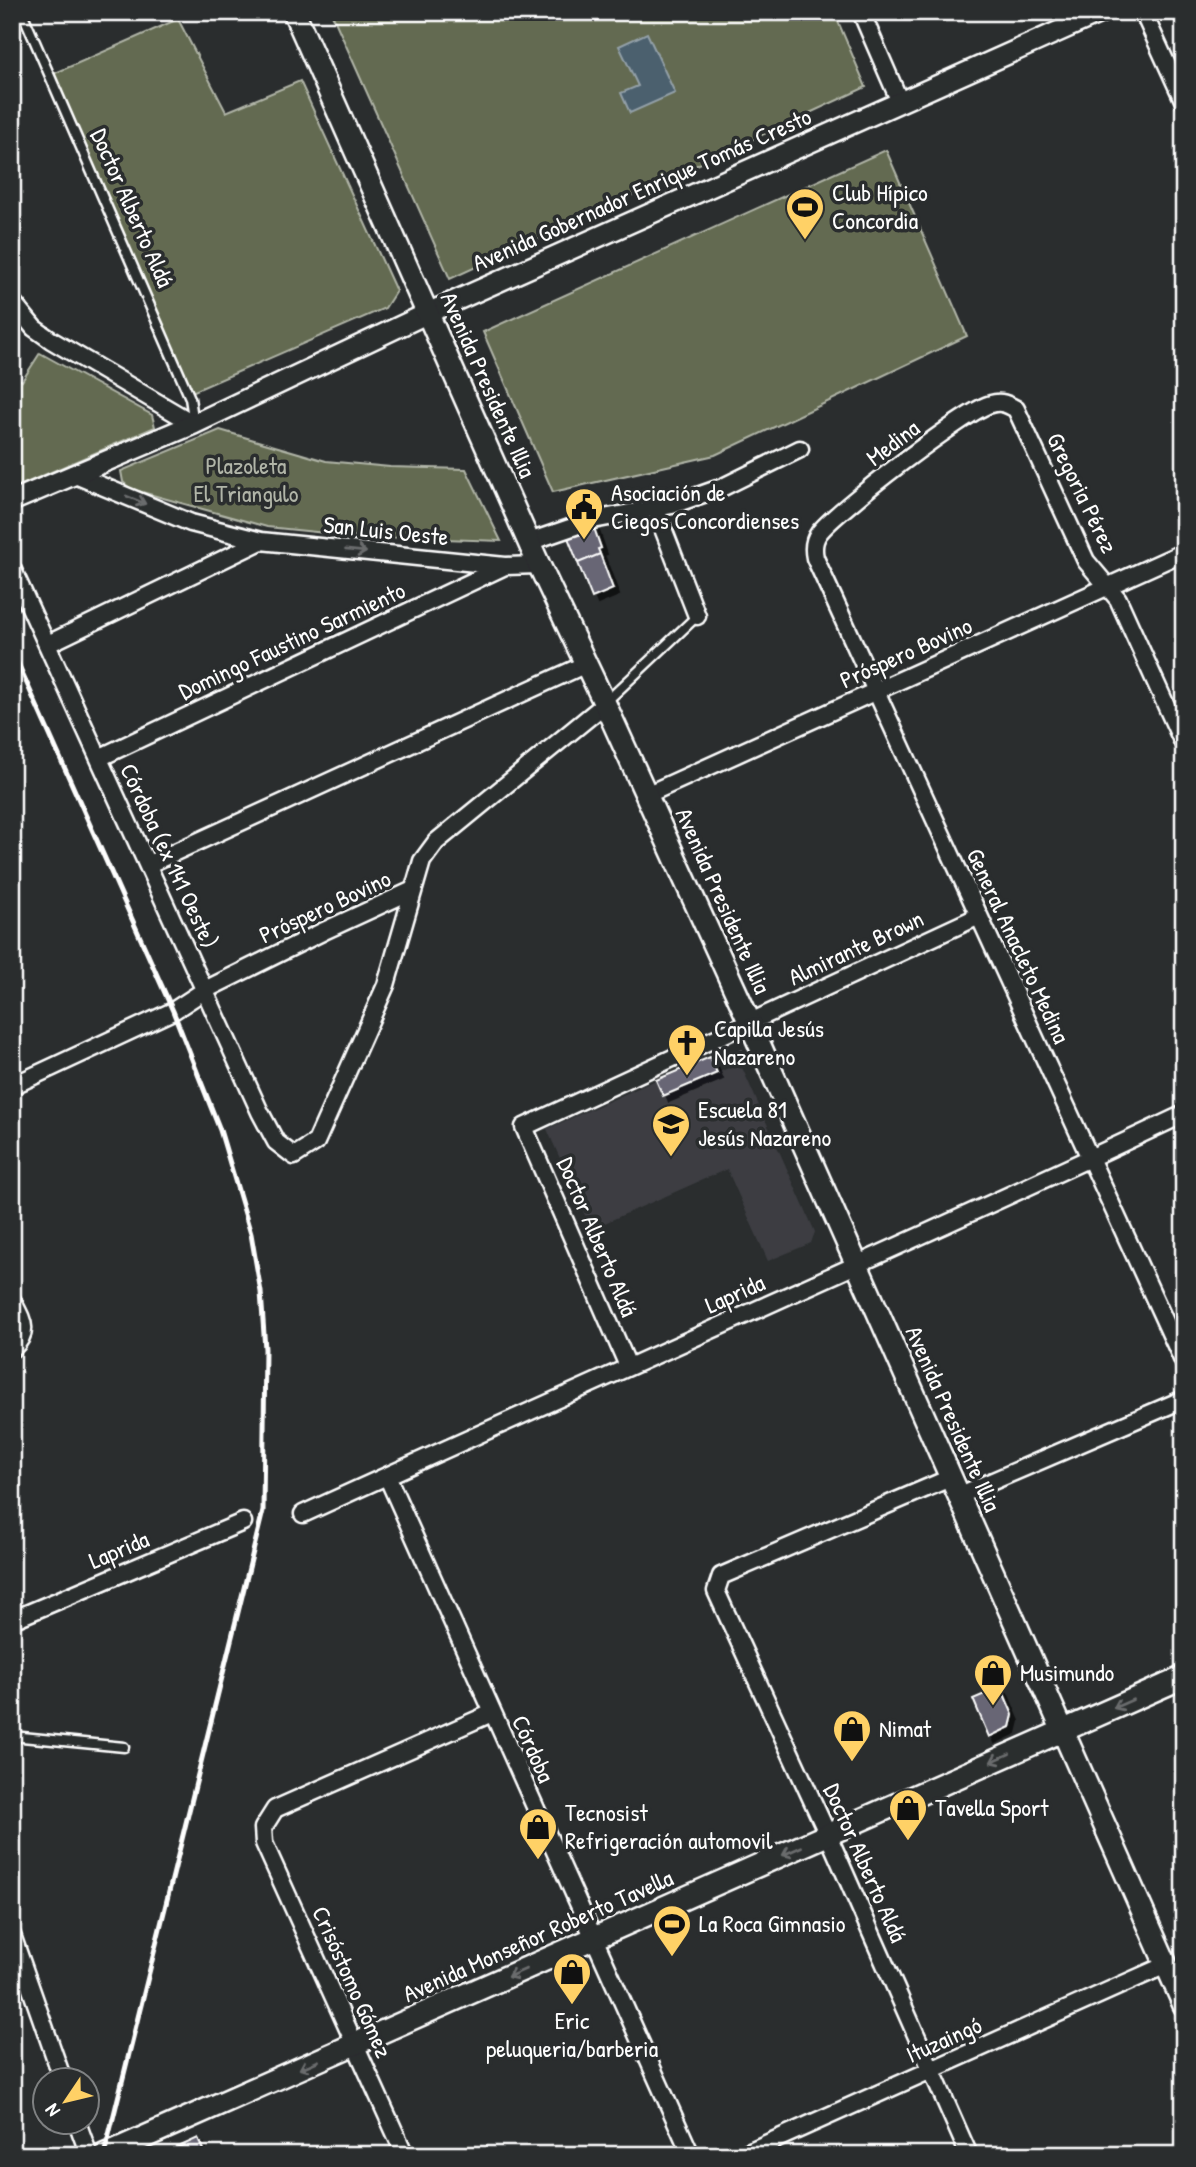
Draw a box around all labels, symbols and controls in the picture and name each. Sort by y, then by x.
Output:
street label: Avenida Gobernador Enrique Tomás Cresto [467,100,816,278]
street label: Doctor Alberto Aldá [84,123,182,292]
place label: Club Hípico Concordia [832,176,928,236]
sports icon: Club Hípico Concordia [784,186,826,241]
street label: Avenida Presidente Illia [434,287,544,483]
street label: Medina [859,412,926,473]
street label: Gregoria Pérez [1040,427,1126,558]
park label: Plazoleta El Triangulo [194,449,299,509]
place label: Asociación de Ciegos Concordienses [611,476,799,536]
public building icon: Asociación de Ciegos Concordienses [563,486,605,541]
one-way arrow [125,495,146,508]
street label: San Luis Oeste [322,508,451,553]
one-way arrow [344,545,367,558]
street label: Domingo Faustino Sarmiento [173,573,410,707]
street label: Próspero Bovino [835,609,977,695]
street label: Córdoba (ex 141 Oeste) [113,758,227,953]
street label: Avenida Presidente Illia [669,803,779,999]
street label: General Anacleto Medina [960,843,1078,1048]
street label: Próspero Bovino [254,862,396,950]
street label: Almirante Brown [783,902,928,992]
place label: Capilla Jesús Nazareno [714,1012,824,1072]
church icon: Capilla Jesús Nazareno [666,1022,708,1077]
place label: Escuela 81 Jesús Nazareno [698,1093,832,1153]
school or university icon: Escuela 81 Jesús Nazareno [650,1103,692,1158]
street label: Doctor Alberto Aldá [550,1152,646,1321]
street label: Laprida [700,1266,769,1320]
street label: Avenida Presidente Illia [899,1321,1009,1517]
street label: Laprida [84,1522,153,1576]
shop icon: Musimundo [972,1652,1014,1707]
place label: Musimundo [1020,1656,1115,1688]
one-way arrow [1113,1698,1134,1711]
shop icon: Nimat [831,1708,873,1763]
street label: Córdoba [505,1710,563,1787]
place label: Nimat [879,1712,932,1744]
one-way arrow [990,1752,1011,1765]
street label: Doctor Alberto Aldá [817,1778,915,1947]
shop icon: Tavella Sport [887,1787,929,1842]
place label: Tavella Sport [935,1791,1049,1823]
place label: Tecnosist Refrigeración automovil [565,1796,773,1856]
shop icon: Tecnosist Refrigeración automovil [517,1806,559,1861]
one-way arrow [782,1845,804,1858]
street label: Avenida Monseñor Roberto Tavella [397,1861,678,2009]
street label: Crisóstomo Gómez [305,1901,401,2062]
sports icon: La Roca Gimnasio [651,1903,693,1958]
place label: La Roca Gimnasio [699,1907,846,1939]
shop icon: Eric peluqueria/barberia [551,1951,593,2006]
one-way arrow [507,1967,529,1980]
place label: Eric peluqueria/barberia [486,2004,658,2064]
street label: Ituzaingó [901,2008,987,2070]
one-way arrow [299,2060,321,2073]
north arrow [32,2066,102,2136]
text: N [39,2099,66,2122]

